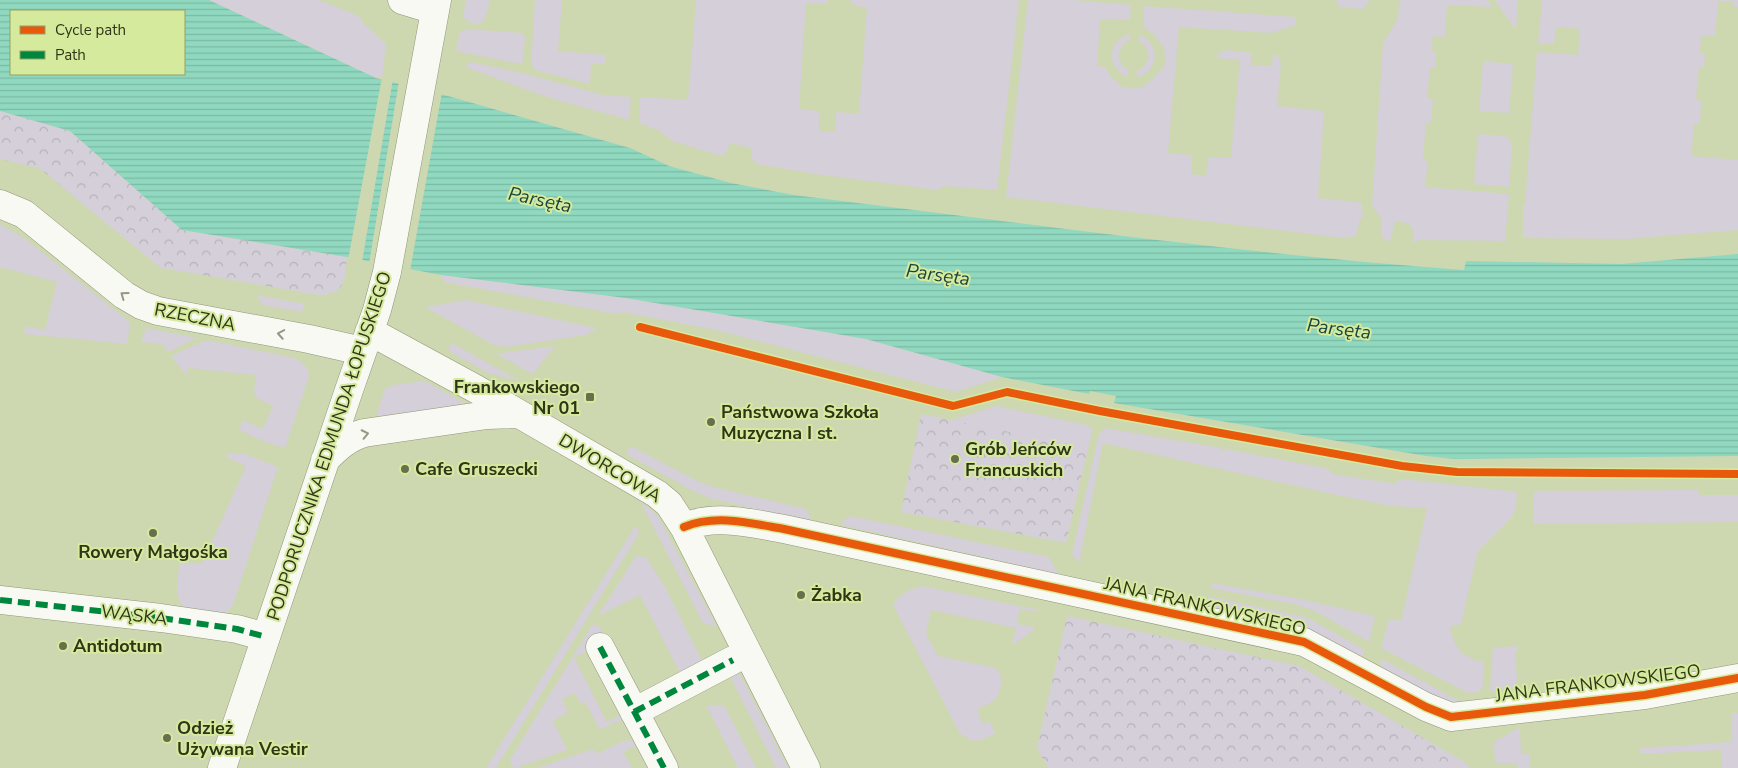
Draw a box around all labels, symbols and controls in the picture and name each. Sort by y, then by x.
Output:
legend [10,10,185,75]
text: Cycle path [55,20,126,40]
text: Path [55,45,86,65]
water label: Parsęta [506,181,574,219]
water label: Parsęta [904,258,972,292]
street label: PODPORUCZNIKA EDMUNDA ŁOPUSKIEGO [261,268,397,624]
one-way arrow [121,291,130,301]
street label: RZECZNA [152,297,238,337]
water label: Parsęta [1305,312,1373,346]
one-way arrow [276,329,285,339]
place label: Frankowskiego Nr 01 [454,375,580,420]
marker: Frankowskiego Nr 01 [584,391,596,403]
place label: Państwowa Szkoła Muzyczna I st. [721,400,879,445]
marker: Państwowa Szkoła Muzyczna I st. [705,416,717,428]
street label: DWORCOWA [554,428,666,508]
one-way arrow [360,429,369,440]
place label: Grób Jeńców Francuskich [965,437,1072,482]
marker: Grób Jeńców Francuskich [949,453,961,465]
place label: Cafe Gruszecki [415,457,538,481]
marker: Cafe Gruszecki [399,463,411,475]
marker: Rowery Małgośka [147,527,159,539]
place label: Rowery Małgośka [78,540,228,564]
street label: JANA FRANKOWSKIEGO [1101,571,1308,641]
place label: Żabka [811,583,862,607]
marker: Żabka [795,589,807,601]
street label: WĄSKA [99,599,169,631]
place label: Antidotum [73,634,163,658]
marker: Antidotum [57,640,69,652]
street label: JANA FRANKOWSKIEGO [1493,659,1702,708]
place label: Odzież Używana Vestir [177,716,308,761]
marker: Odzież Używana Vestir [161,732,173,744]

